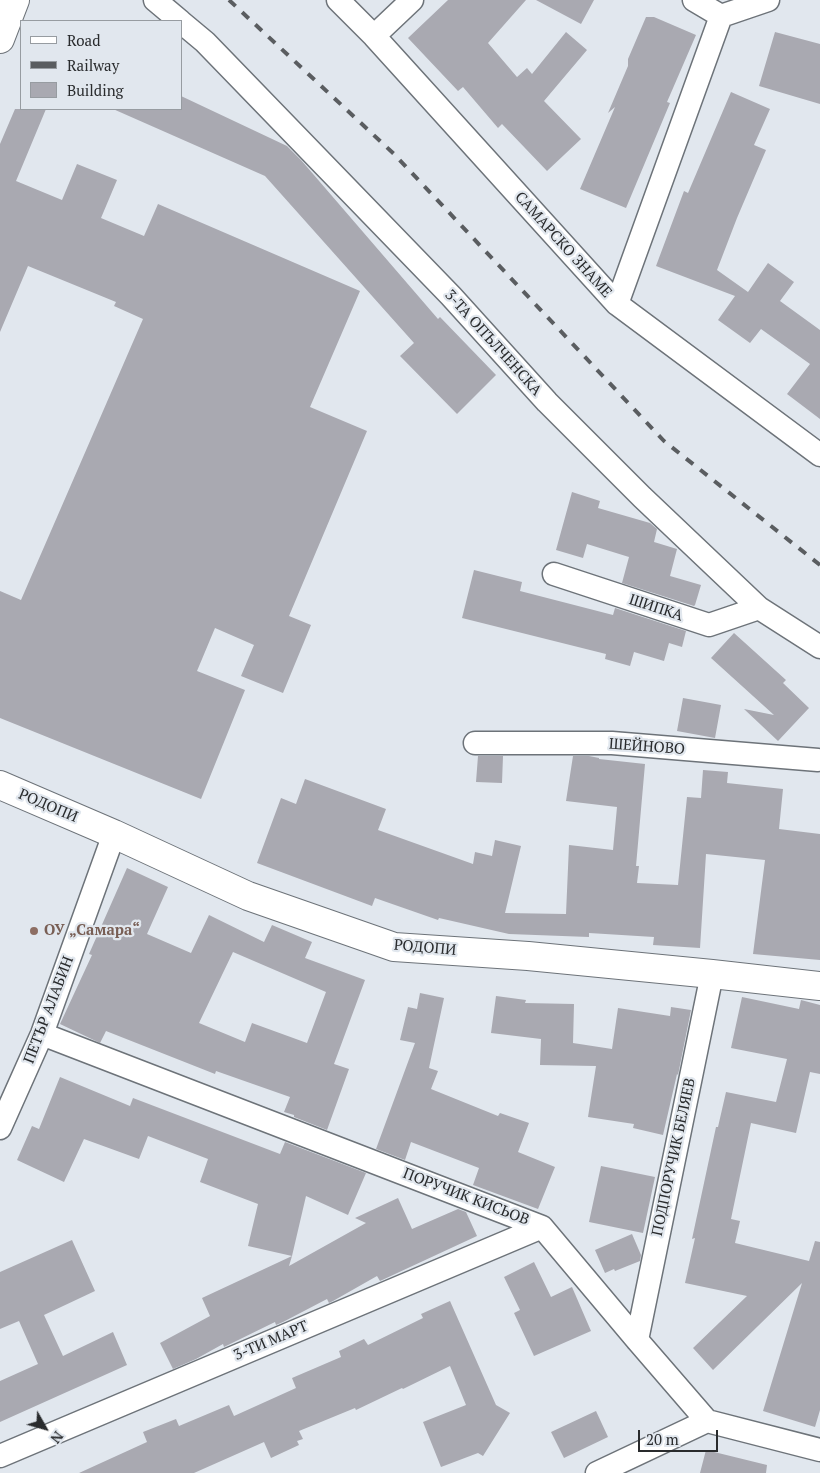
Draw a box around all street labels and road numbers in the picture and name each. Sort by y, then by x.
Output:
street label: САМАРСКО ЗНАМЕ [511,188,615,302]
street label: 3-ТА ОПЪЛЧЕНСКА [441,286,545,400]
street label: ШИПКА [627,591,685,625]
street label: ШЕЙНОВО [608,735,686,759]
street label: РОДОПИ [16,785,80,827]
street label: РОДОПИ [393,936,457,960]
street label: ПЕТЪР АЛАБИН [20,954,78,1066]
street label: ПОДПОРУЧИК БЕЛЯЕВ [648,1076,700,1238]
street label: ПОРУЧИК КИСЬОВ [400,1165,532,1229]
street label: 3-ТИ МАРТ [231,1317,311,1365]

